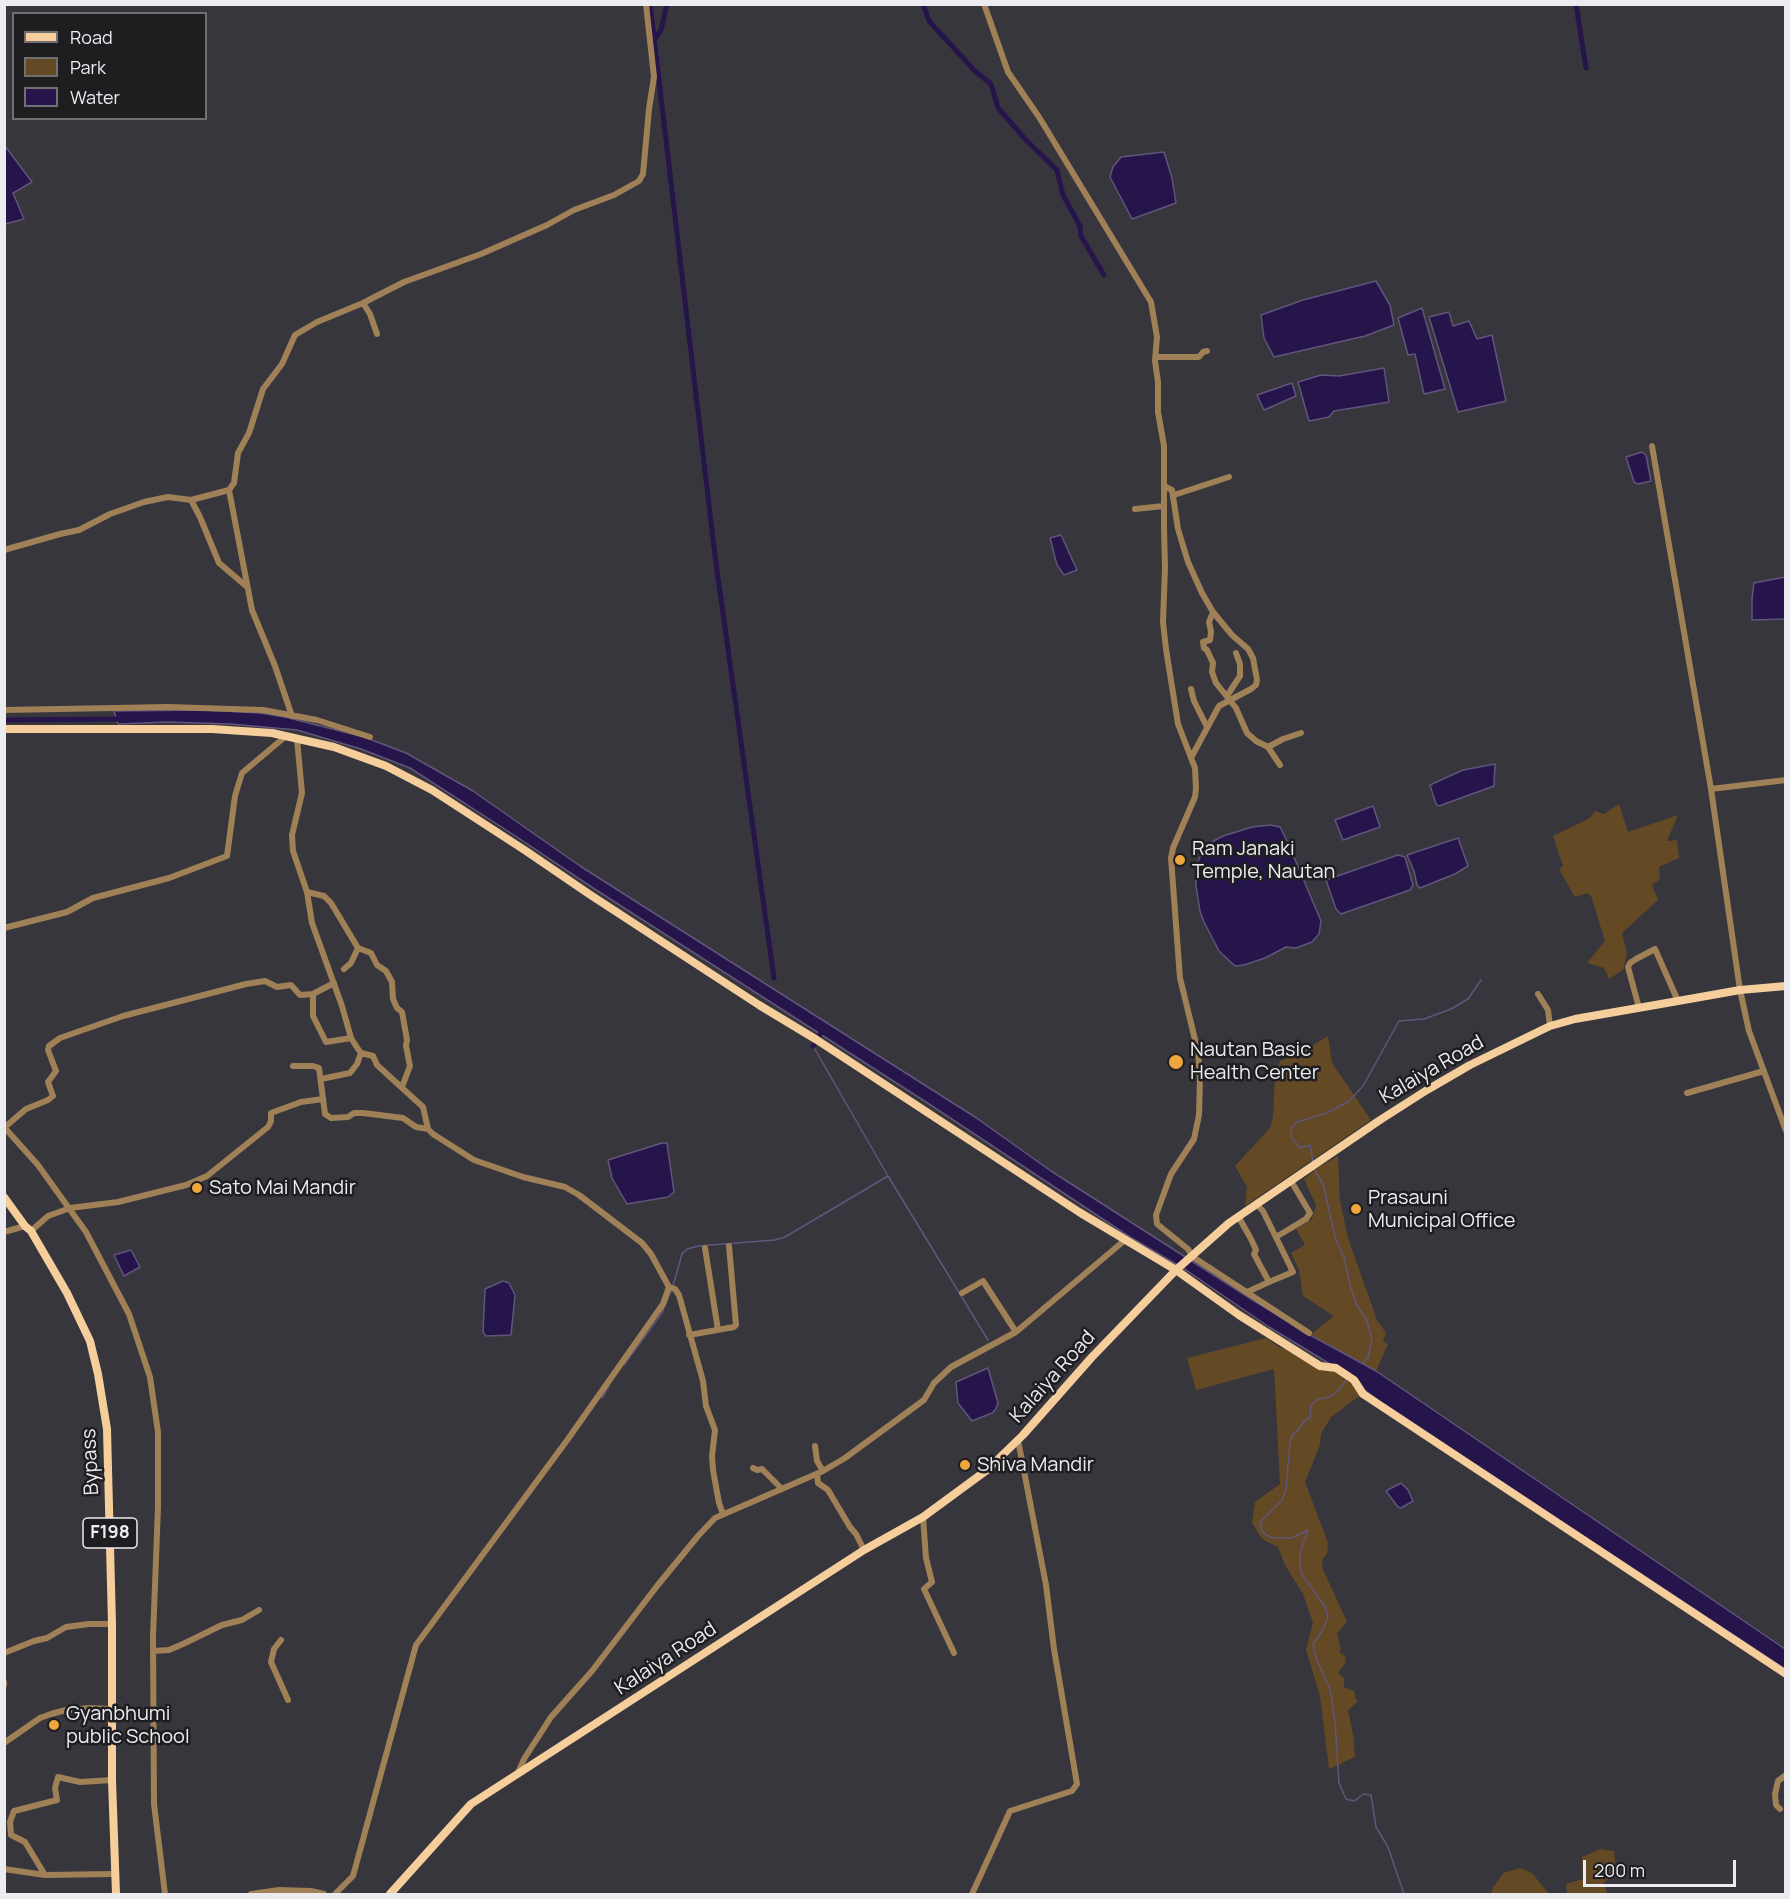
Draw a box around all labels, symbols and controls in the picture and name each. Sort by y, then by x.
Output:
legend [12,12,207,120]
text: Road [70,25,113,49]
text: Park [70,55,106,79]
text: Water [70,85,120,109]
place label: Ram Janaki Temple, Nautan [1192,837,1335,884]
marker: Ram Janaki Temple, Nautan [1173,853,1187,867]
street label: Kalaiya Road [1376,1031,1488,1109]
place label: Nautan Basic Health Center [1190,1038,1319,1085]
marker: Nautan Basic Health Center [1167,1053,1185,1071]
place label: Sato Mai Mandir [209,1176,356,1200]
marker: Sato Mai Mandir [190,1181,204,1195]
place label: Prasauni Municipal Office [1368,1186,1515,1233]
marker: Prasauni Municipal Office [1349,1202,1363,1216]
street label: Kalaiya Road [1005,1326,1101,1428]
street label: Bypass [77,1428,105,1496]
place label: Shiva Mandir [977,1453,1094,1477]
marker: Shiva Mandir [958,1458,972,1472]
road number: F198 [83,1518,137,1548]
street label: Kalaiya Road [611,1617,721,1701]
place label: Gyanbhumi public School [66,1702,190,1749]
marker: Gyanbhumi public School [47,1718,61,1732]
scale bar [1586,1848,1739,1886]
text: 200 m [1594,1858,1645,1882]

